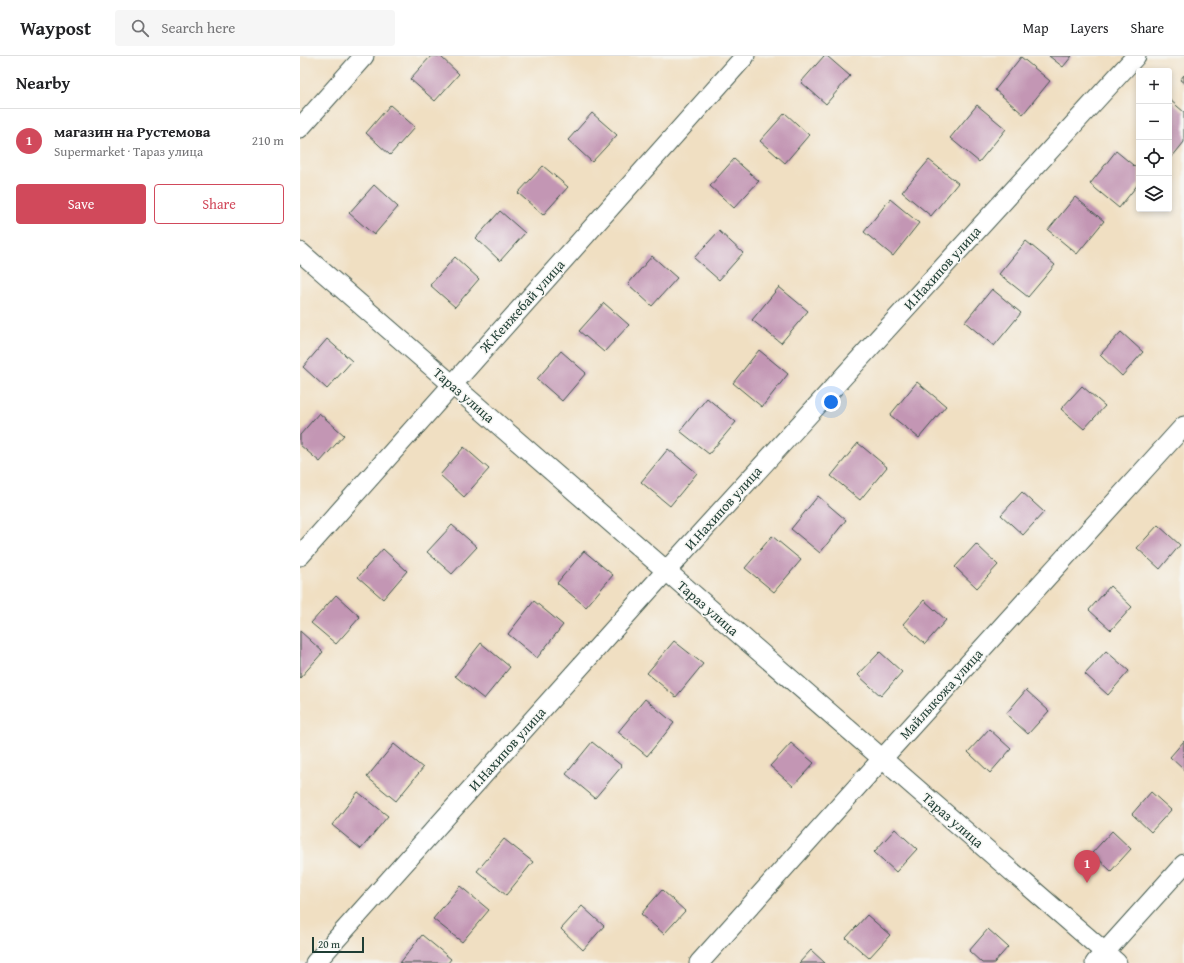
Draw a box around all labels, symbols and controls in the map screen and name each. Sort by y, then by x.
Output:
search box [115,10,395,46]
text: Waypost [20,14,91,42]
icon: search [129,17,151,39]
text: Search here [161,17,235,38]
text: Map [1023,18,1049,38]
text: Layers [1071,18,1109,38]
text: Share [1131,18,1164,38]
map controls [1136,68,1172,212]
button: + [1136,68,1172,104]
text: Nearby [16,70,70,95]
button: − [1136,104,1172,140]
text: магазин на Рустемова [54,121,210,142]
text: 1 [26,131,32,150]
text: 210 m [252,131,284,150]
button: locate [1136,140,1172,176]
text: Supermarket · Тараз улица [54,142,203,161]
button: layers [1136,176,1172,212]
button: Save [16,184,146,224]
button: Share [154,184,284,224]
street label: И.Нахипов улица [899,221,985,314]
street label: Ж.Кенжебай улица [474,255,569,358]
street label: Тараз улица [429,363,499,428]
your location [821,392,841,412]
street label: И.Нахипов улица [680,461,766,554]
street label: Тараз улица [673,576,743,641]
street label: Майлыкожа улица [895,644,987,744]
street label: И.Нахипов улица [464,702,550,795]
street label: Тараз улица [918,788,988,853]
pin: 1 [1074,850,1100,883]
scale bar [312,935,364,954]
text: 20 m [318,936,340,952]

